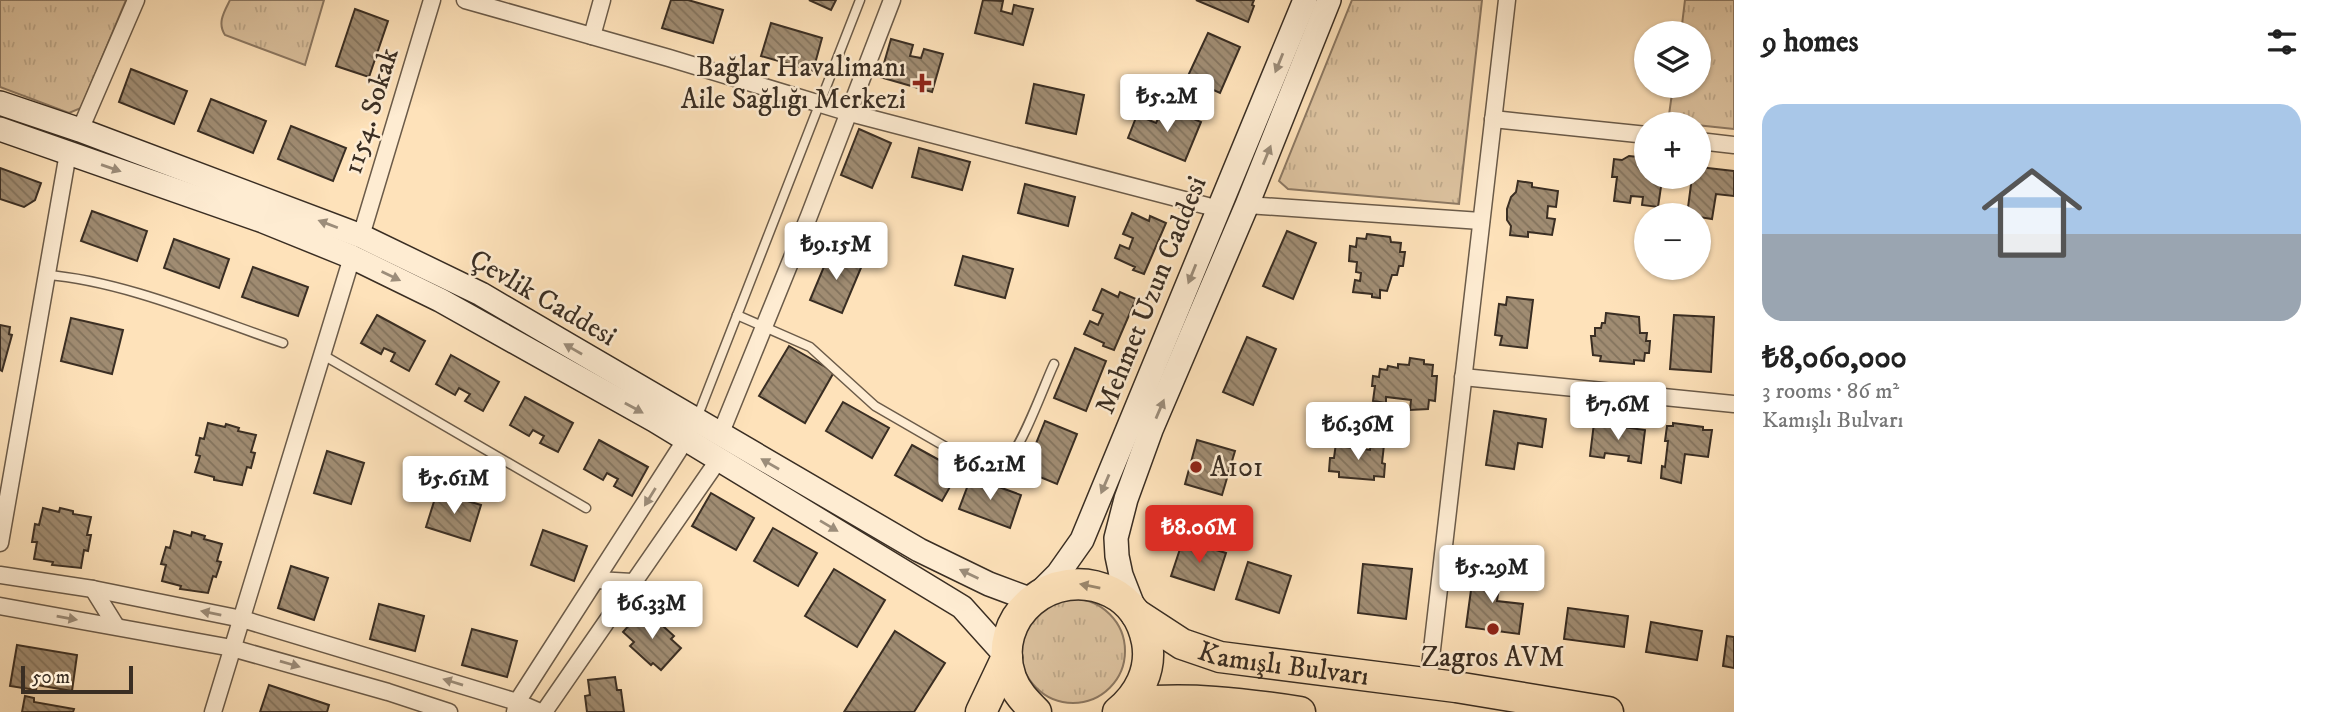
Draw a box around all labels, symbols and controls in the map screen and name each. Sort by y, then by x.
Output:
map controls [1634,21,1711,280]
button: layers [1634,21,1711,98]
icon: filters [2263,23,2301,61]
text: 9 homes [1762,24,1859,61]
street label: 1154. Sokak [335,44,407,178]
place label: Bağlar Havalimanı Aile Sağlığı Merkezi [681,50,906,117]
one-way arrow [1273,53,1284,74]
marker: Bağlar Havalimanı Aile Sağlığı Merkezi [912,73,932,93]
pin: ₺5.2M [1118,74,1216,134]
text: ₺5.2M [1136,82,1198,111]
button: + [1634,112,1711,189]
one-way arrow [1261,144,1272,165]
icon: home [1969,150,2095,276]
one-way arrow [100,163,121,174]
street label: Mehmet Uzun Caddesi [1087,171,1215,419]
button: − [1634,203,1711,280]
one-way arrow [317,218,338,229]
pin: ₺9.15M [779,222,893,282]
text: ₺9.15M [801,230,871,259]
street label: Çevlik Caddesi [463,242,623,354]
one-way arrow [1187,263,1198,284]
one-way arrow [381,270,401,281]
text: ₺8,060,000 [1762,340,1907,377]
one-way arrow [564,343,583,356]
text: 3 rooms · 86 m² [1762,377,1899,406]
pin: ₺7.6M [1569,382,1667,442]
text: ₺7.6M [1586,390,1650,419]
one-way arrow [1155,399,1166,420]
one-way arrow [624,402,644,414]
pin: ₺6.36M [1301,402,1415,462]
text: Kamışlı Bulvarı [1762,406,1903,435]
text: ₺6.36M [1322,410,1394,439]
pin: ₺6.21M [933,442,1047,502]
text: ₺6.21M [954,450,1026,479]
place label: A101 [1210,450,1263,485]
pin: ₺5.61M [397,456,511,516]
one-way arrow [761,458,780,470]
marker: A101 [1188,459,1204,475]
text: ₺5.61M [419,464,489,493]
one-way arrow [1100,474,1111,495]
one-way arrow [643,487,656,506]
pin: ₺8.06M [1142,505,1256,565]
text: ₺8.06M [1161,513,1237,542]
one-way arrow [819,519,838,532]
pin: ₺5.29M [1435,546,1549,605]
text: ₺5.29M [1455,553,1529,582]
one-way arrow [959,569,979,580]
one-way arrow [1079,580,1101,591]
pin: ₺6.33M [595,582,709,641]
text: ₺6.33M [618,589,686,618]
one-way arrow [200,607,222,618]
one-way arrow [56,613,78,624]
marker: Zagros AVM [1485,621,1501,637]
street label: Kamışlı Bulvarı [1193,633,1371,693]
place label: Zagros AVM [1421,640,1565,675]
one-way arrow [280,660,301,670]
scale bar [21,663,133,695]
text: 50 m [32,666,70,689]
one-way arrow [442,677,463,687]

